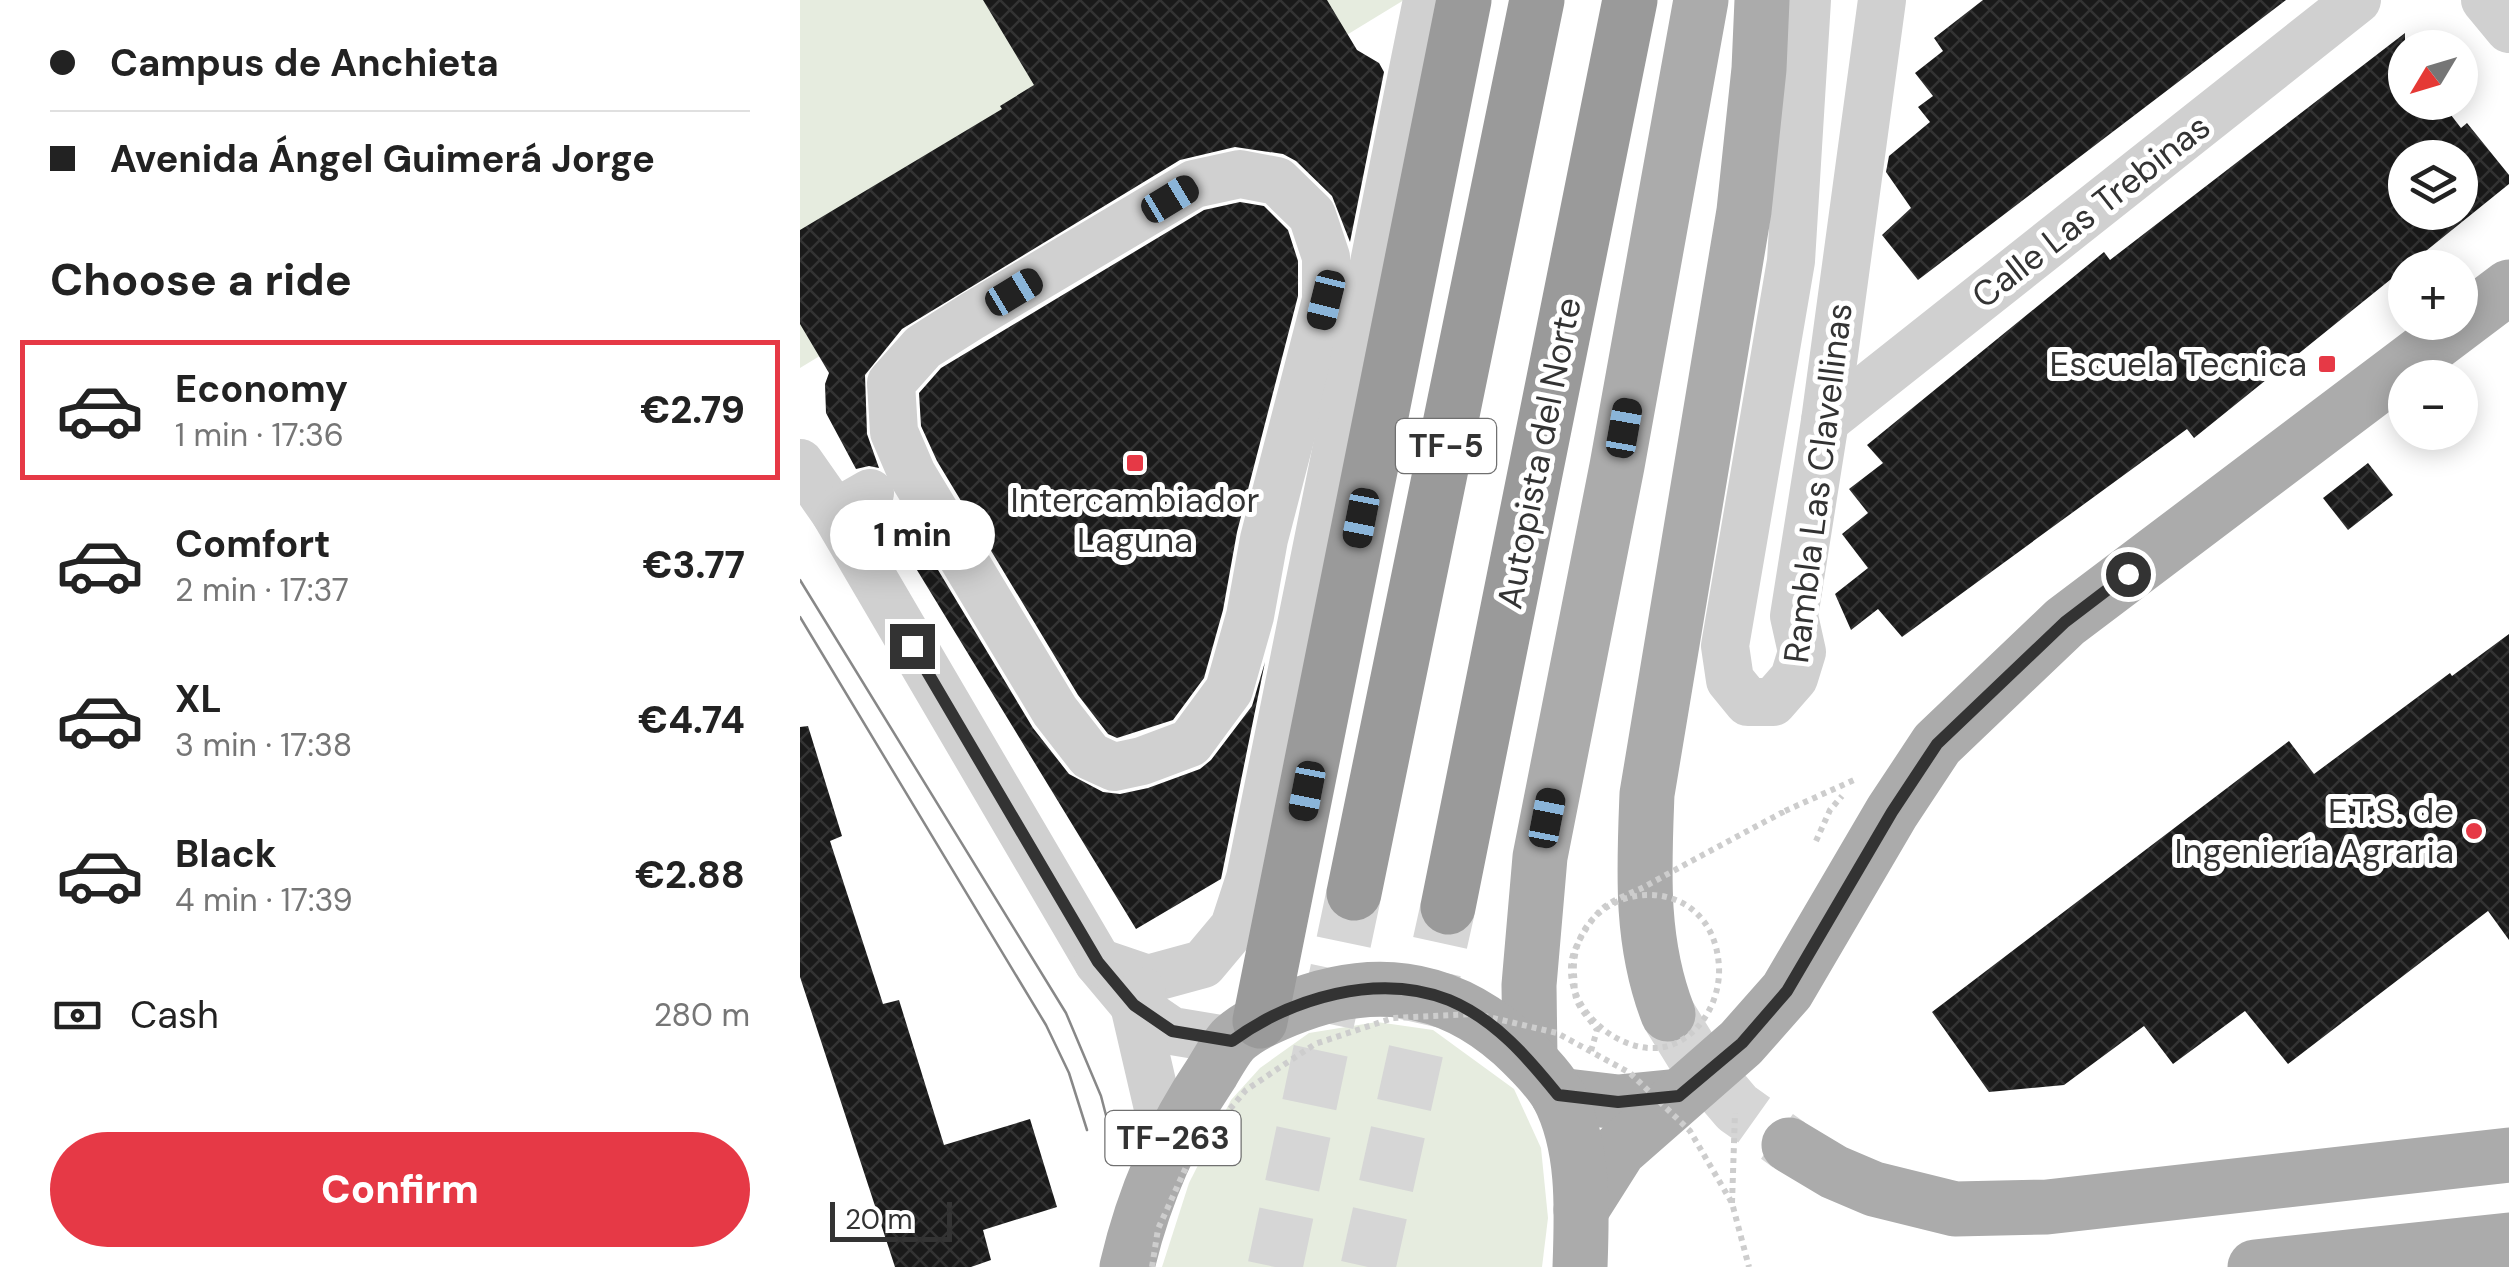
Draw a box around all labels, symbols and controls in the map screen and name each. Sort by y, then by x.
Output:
north arrow [2388,30,2478,120]
map controls [2388,30,2478,450]
text: Campus de Anchieta [110,38,499,88]
street label: Calle Las Trebinas [1963,104,2219,318]
text: Avenida Ángel Guimerá Jorge [110,134,655,184]
button: layers [2388,140,2478,230]
car [1137,171,1203,227]
text: Choose a ride [50,250,352,309]
button: + [2388,250,2478,340]
car [981,264,1047,320]
car [1304,267,1348,333]
street label: Autopista del Norte [1486,293,1592,613]
street label: Rambla Las Clavellinas [1773,300,1863,666]
place label: Escuela Tecnica [2050,341,2307,387]
marker: Escuela Tecnica [2316,353,2338,375]
button: − [2388,360,2478,450]
text: Economy [175,364,348,414]
icon: car [55,365,145,455]
text: €2.79 [640,385,745,435]
car [1604,396,1644,460]
text: 1 min · 17:36 [175,414,344,456]
road number: TF-5 [1396,419,1496,473]
marker: Intercambiador Laguna [1124,452,1146,474]
place label: Intercambiador Laguna [1011,477,1260,563]
car [1341,486,1381,550]
callout: 1 min [829,501,994,571]
text: 1 min [873,514,952,556]
text: Comfort [175,519,331,569]
icon: car [55,520,145,610]
text: €3.77 [643,540,745,590]
route start [2106,552,2151,597]
text: 2 min · 17:37 [175,569,349,611]
route end [890,624,935,669]
text: XL [175,674,222,724]
icon: car [55,675,145,765]
text: €4.74 [638,695,745,745]
text: 3 min · 17:38 [175,724,352,766]
car [1287,759,1327,823]
car [1527,786,1567,850]
place label: E.T.S. de Ingeniería Agraria [2174,788,2454,874]
marker: E.T.S. de Ingeniería Agraria [2463,820,2485,842]
text: Black [175,829,277,879]
icon: car [55,830,145,920]
text: €2.88 [635,850,745,900]
text: 4 min · 17:39 [175,879,352,921]
icon: cash [50,988,105,1043]
text: Cash [130,990,219,1040]
text: 280 m [654,994,750,1036]
road number: TF-263 [1106,1111,1240,1165]
button: Confirm [50,1132,750,1247]
scale bar [830,1197,952,1242]
text: 20 m [845,1201,912,1238]

